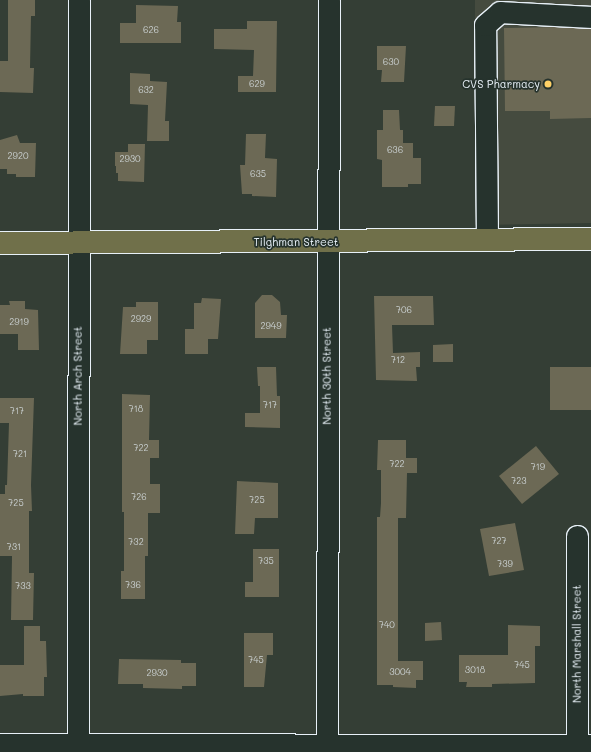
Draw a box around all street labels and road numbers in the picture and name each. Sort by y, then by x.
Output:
street label: Tilghman Street [253,235,339,249]
street label: North Arch Street [71,326,85,426]
street label: North 30th Street [320,327,334,425]
street label: North Marshall Street [570,585,584,703]

